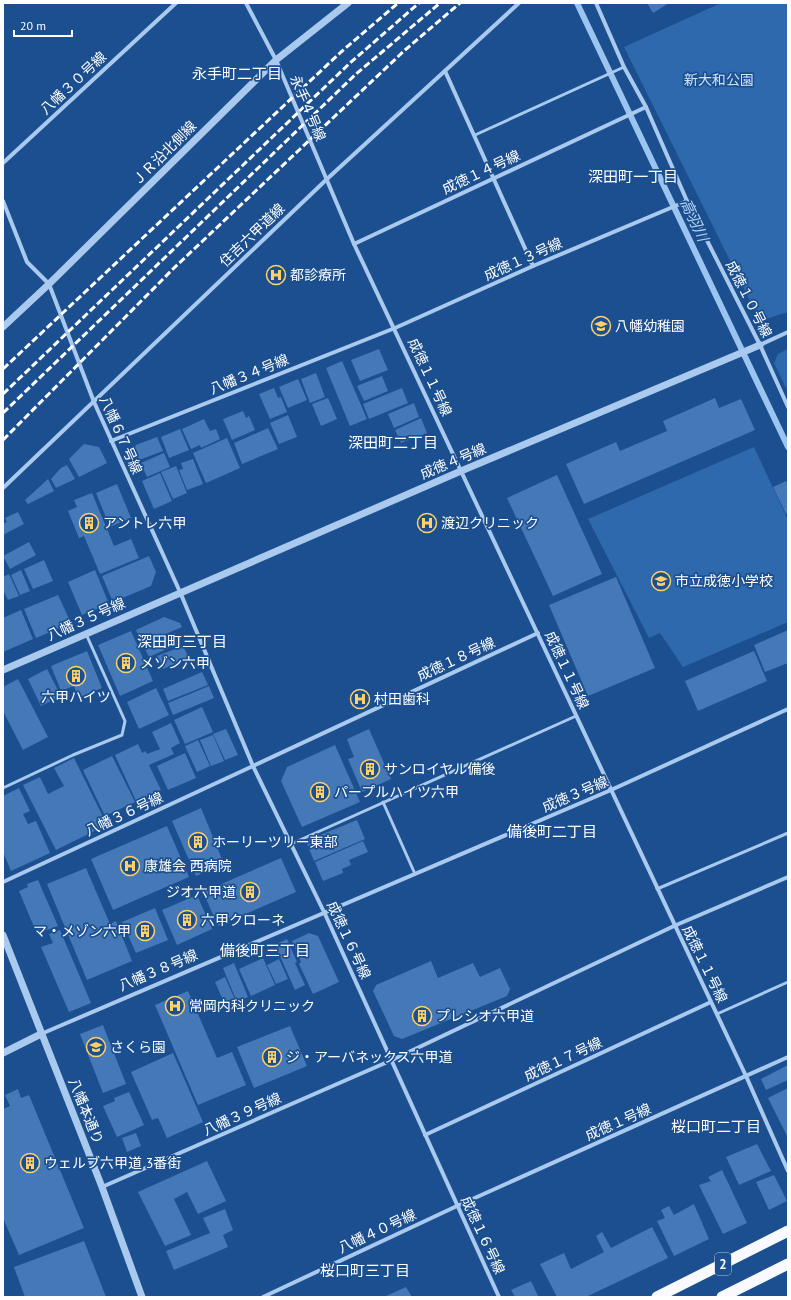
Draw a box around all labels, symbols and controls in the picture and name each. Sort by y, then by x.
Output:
scale bar [14,12,72,38]
text: 20 m [20,18,46,33]
street label: 八幡３０号線 [36,48,110,118]
district label: 永手町二丁目 [192,64,282,83]
park label: 新大和公園 [684,71,754,89]
street label: 永手４号線 [286,72,330,144]
street label: ＪＲ沿北側線 [128,117,200,189]
street label: 成徳１４号線 [439,146,523,198]
district label: 深田町一丁目 [588,167,678,186]
water label: 高羽川 [676,195,713,246]
street label: 住吉六甲道線 [216,199,288,271]
street label: 成徳１３号線 [481,234,565,284]
street label: 成徳１０号線 [722,257,776,341]
hospital icon: 都診療所 [265,264,287,286]
place label: 都診療所 [290,266,346,284]
school or university icon: 八幡幼稚園 [590,315,612,337]
place label: 八幡幼稚園 [615,317,685,335]
street label: 成徳１１号線 [404,335,456,419]
street label: 八幡３４号線 [207,350,291,398]
street label: 八幡６７号線 [96,393,146,477]
district label: 深田町二丁目 [348,433,438,452]
street label: 成徳４号線 [417,439,489,483]
building icon: アントレ六甲 [78,512,100,534]
hospital icon: 渡辺クリニック [416,512,438,534]
place label: アントレ六甲 [103,514,186,532]
place label: 渡辺クリニック [441,514,539,532]
school or university icon: 市立成徳小学校 [650,570,672,592]
place label: 市立成徳小学校 [675,572,773,590]
street label: 八幡３５号線 [44,594,128,644]
street label: 成徳１１号線 [541,628,593,712]
district label: 深田町三丁目 [137,632,227,651]
street label: 成徳１８号線 [414,633,498,685]
building icon: メゾン六甲 [115,652,137,674]
place label: メゾン六甲 [140,654,210,672]
building icon: 六甲ハイツ [65,665,87,687]
place label: 六甲ハイツ [41,688,111,706]
hospital icon: 村田歯科 [349,688,371,710]
place label: 村田歯科 [374,690,430,708]
building icon: サンロイヤル備後 [359,758,381,780]
place label: サンロイヤル備後 [384,760,496,778]
street label: 成徳３号線 [539,772,611,816]
building icon: パープルハイツ六甲 [309,781,331,803]
place label: パープルハイツ六甲 [334,783,459,801]
street label: 八幡３６号線 [82,788,166,840]
district label: 備後町二丁目 [507,822,597,841]
building icon: ホーリーツリー東部 [187,831,209,853]
place label: ホーリーツリー東部 [212,833,338,851]
hospital icon: 康雄会 西病院 [119,855,141,877]
place label: 康雄会 西病院 [144,857,232,875]
building icon: ジオ六甲道 [239,881,261,903]
place label: ジオ六甲道 [166,883,236,901]
street label: 成徳１６号線 [323,898,375,982]
building icon: 六甲クローネ [176,909,198,931]
place label: 六甲クローネ [201,911,285,929]
building icon: マ・メゾン六甲 [134,920,156,942]
place label: マ・メゾン六甲 [33,922,131,940]
street label: 成徳１１号線 [678,922,732,1006]
district label: 備後町三丁目 [220,941,310,960]
street label: 八幡３８号線 [116,945,200,995]
hospital icon: 常岡内科クリニック [164,995,186,1017]
place label: 常岡内科クリニック [189,997,315,1015]
building icon: プレシオ六甲道 [411,1005,433,1027]
place label: プレシオ六甲道 [436,1007,534,1025]
street label: 成徳１７号線 [521,1033,605,1085]
school or university icon: さくら園 [85,1036,107,1058]
place label: さくら園 [110,1038,166,1056]
building icon: ジ・アーバネックス六甲道 [261,1046,283,1068]
place label: ジ・アーバネックス六甲道 [286,1048,453,1066]
street label: 八幡本通り [65,1075,107,1147]
street label: 八幡３９号線 [200,1089,284,1139]
street label: 成徳１号線 [582,1100,654,1144]
district label: 桜口町二丁目 [671,1117,761,1136]
building icon: ウェルブ六甲道 3番街 [19,1152,41,1174]
place label: ウェルブ六甲道 3番街 [44,1154,181,1172]
street label: 成徳１６号線 [457,1193,509,1277]
street label: 八幡４０号線 [335,1205,419,1257]
road number: 2 [715,1253,731,1275]
district label: 桜口町三丁目 [320,1261,410,1280]

